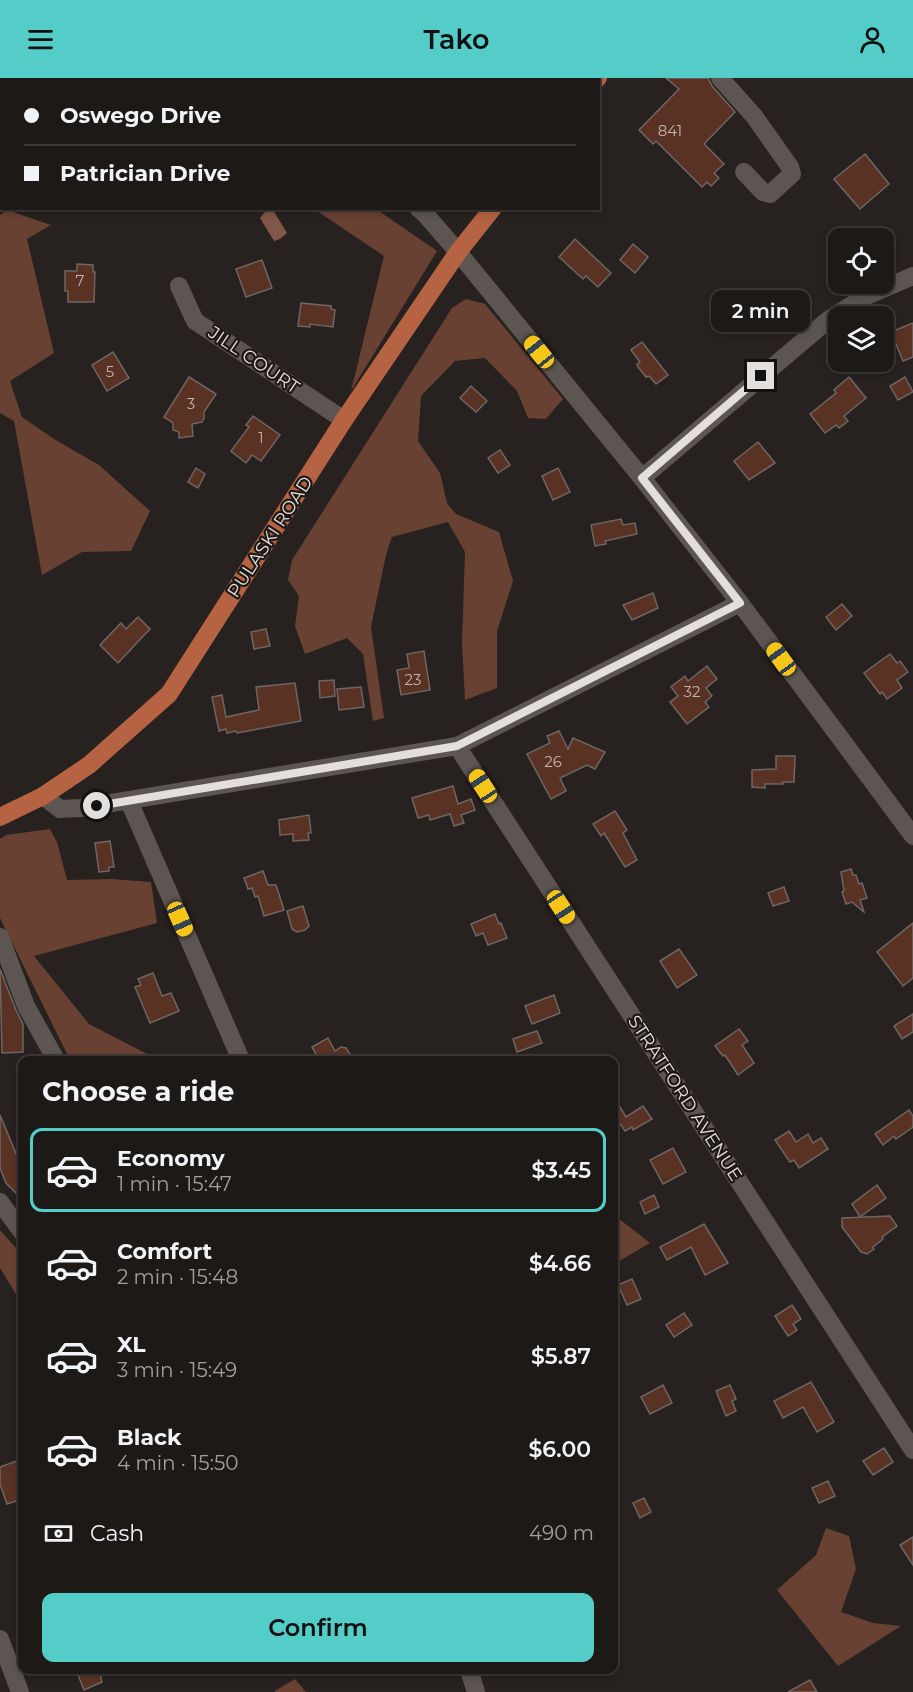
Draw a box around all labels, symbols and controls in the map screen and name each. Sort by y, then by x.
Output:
icon: menu [24,23,57,56]
text: Tako [424,23,489,56]
icon: person [856,23,889,56]
text: Oswego Drive [60,102,221,129]
house number: 841 [658,121,682,140]
text: Patrician Drive [60,160,230,187]
map controls [828,228,894,372]
button: locate [828,228,894,294]
house number: 7 [76,271,85,290]
callout: 2 min [712,289,810,331]
text: 2 min [732,299,789,323]
button: layers [828,306,894,372]
street label: JILL COURT [203,321,304,399]
car [521,332,557,372]
house number: 5 [106,362,114,381]
route end [747,362,774,389]
house number: 3 [187,394,195,413]
house number: 1 [258,428,264,447]
street label: PULASKI ROAD [223,472,317,602]
car [763,639,799,679]
house number: 23 [405,670,421,689]
house number: 32 [684,682,700,701]
house number: 26 [544,752,562,771]
car [466,766,500,806]
route start [83,792,110,819]
car [544,887,578,927]
car [164,899,196,939]
street label: STRATFORD AVENUE [623,1011,747,1185]
text: Choose a ride [42,1075,234,1108]
icon: car [45,1143,99,1197]
text: Economy [117,1145,225,1172]
text: $3.45 [531,1157,591,1184]
text: 1 min · 15:47 [117,1172,232,1196]
icon: car [45,1236,99,1290]
text: Comfort [117,1238,212,1265]
text: $4.66 [529,1250,591,1277]
text: 2 min · 15:48 [117,1265,238,1289]
icon: car [45,1329,99,1383]
text: XL [117,1331,146,1358]
text: $5.87 [531,1343,591,1370]
text: 3 min · 15:49 [117,1358,237,1382]
icon: car [45,1422,99,1476]
text: Black [117,1424,181,1451]
text: $6.00 [528,1436,591,1463]
text: 4 min · 15:50 [117,1451,238,1475]
icon: cash [42,1517,75,1550]
text: Cash [90,1520,144,1547]
text: 490 m [529,1521,594,1545]
button: Confirm [42,1593,594,1662]

